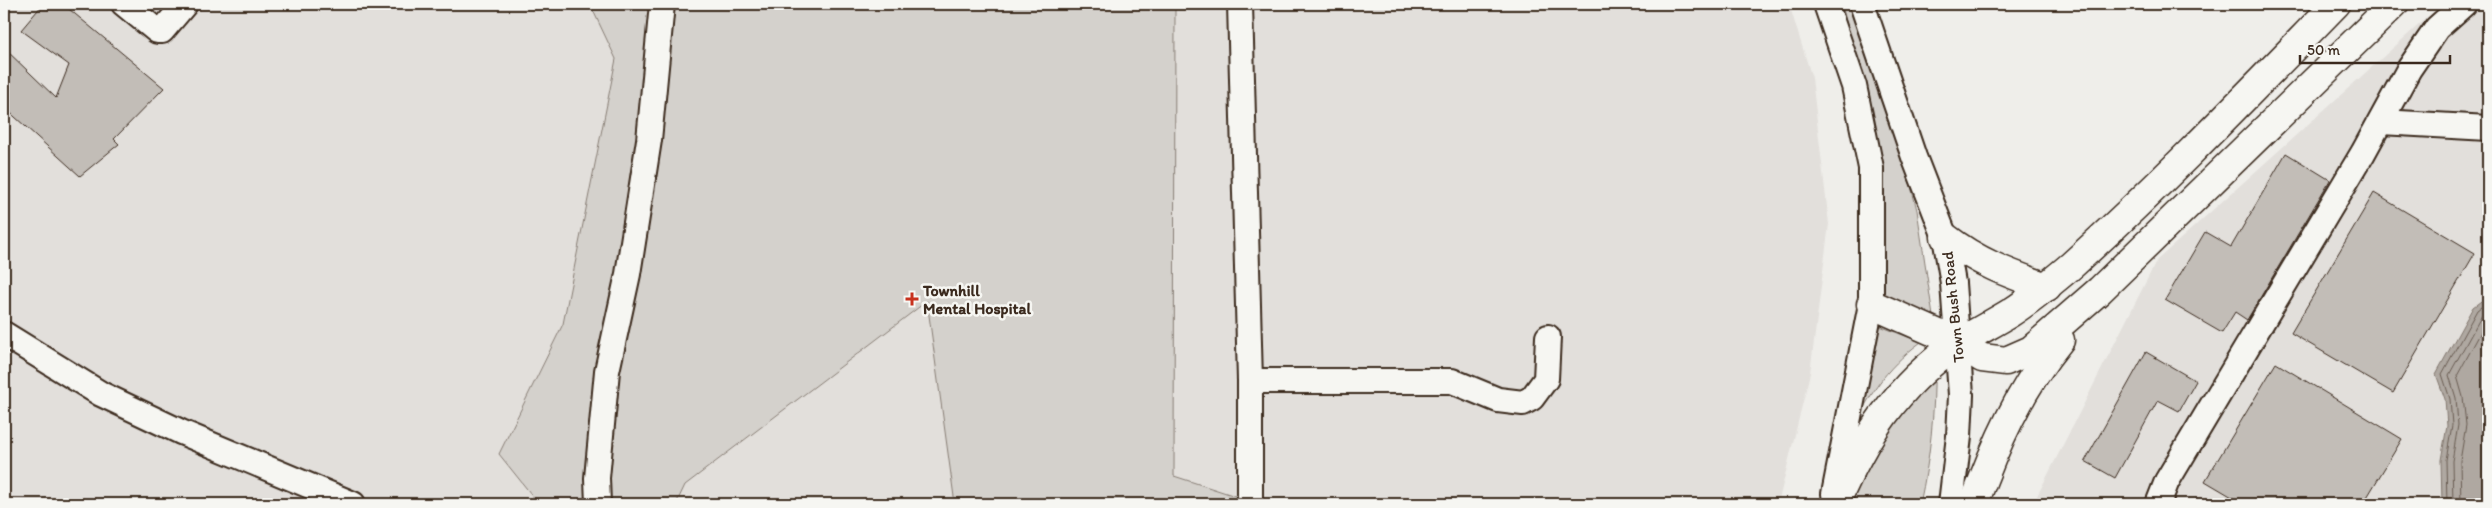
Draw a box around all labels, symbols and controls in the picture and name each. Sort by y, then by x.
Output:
scale bar [2300,32,2450,64]
text: 50 m [2307,41,2340,59]
street label: Town Bush Road [1938,250,1968,364]
place label: Townhill Mental Hospital [922,281,1031,319]
marker: Townhill Mental Hospital [905,292,919,306]

